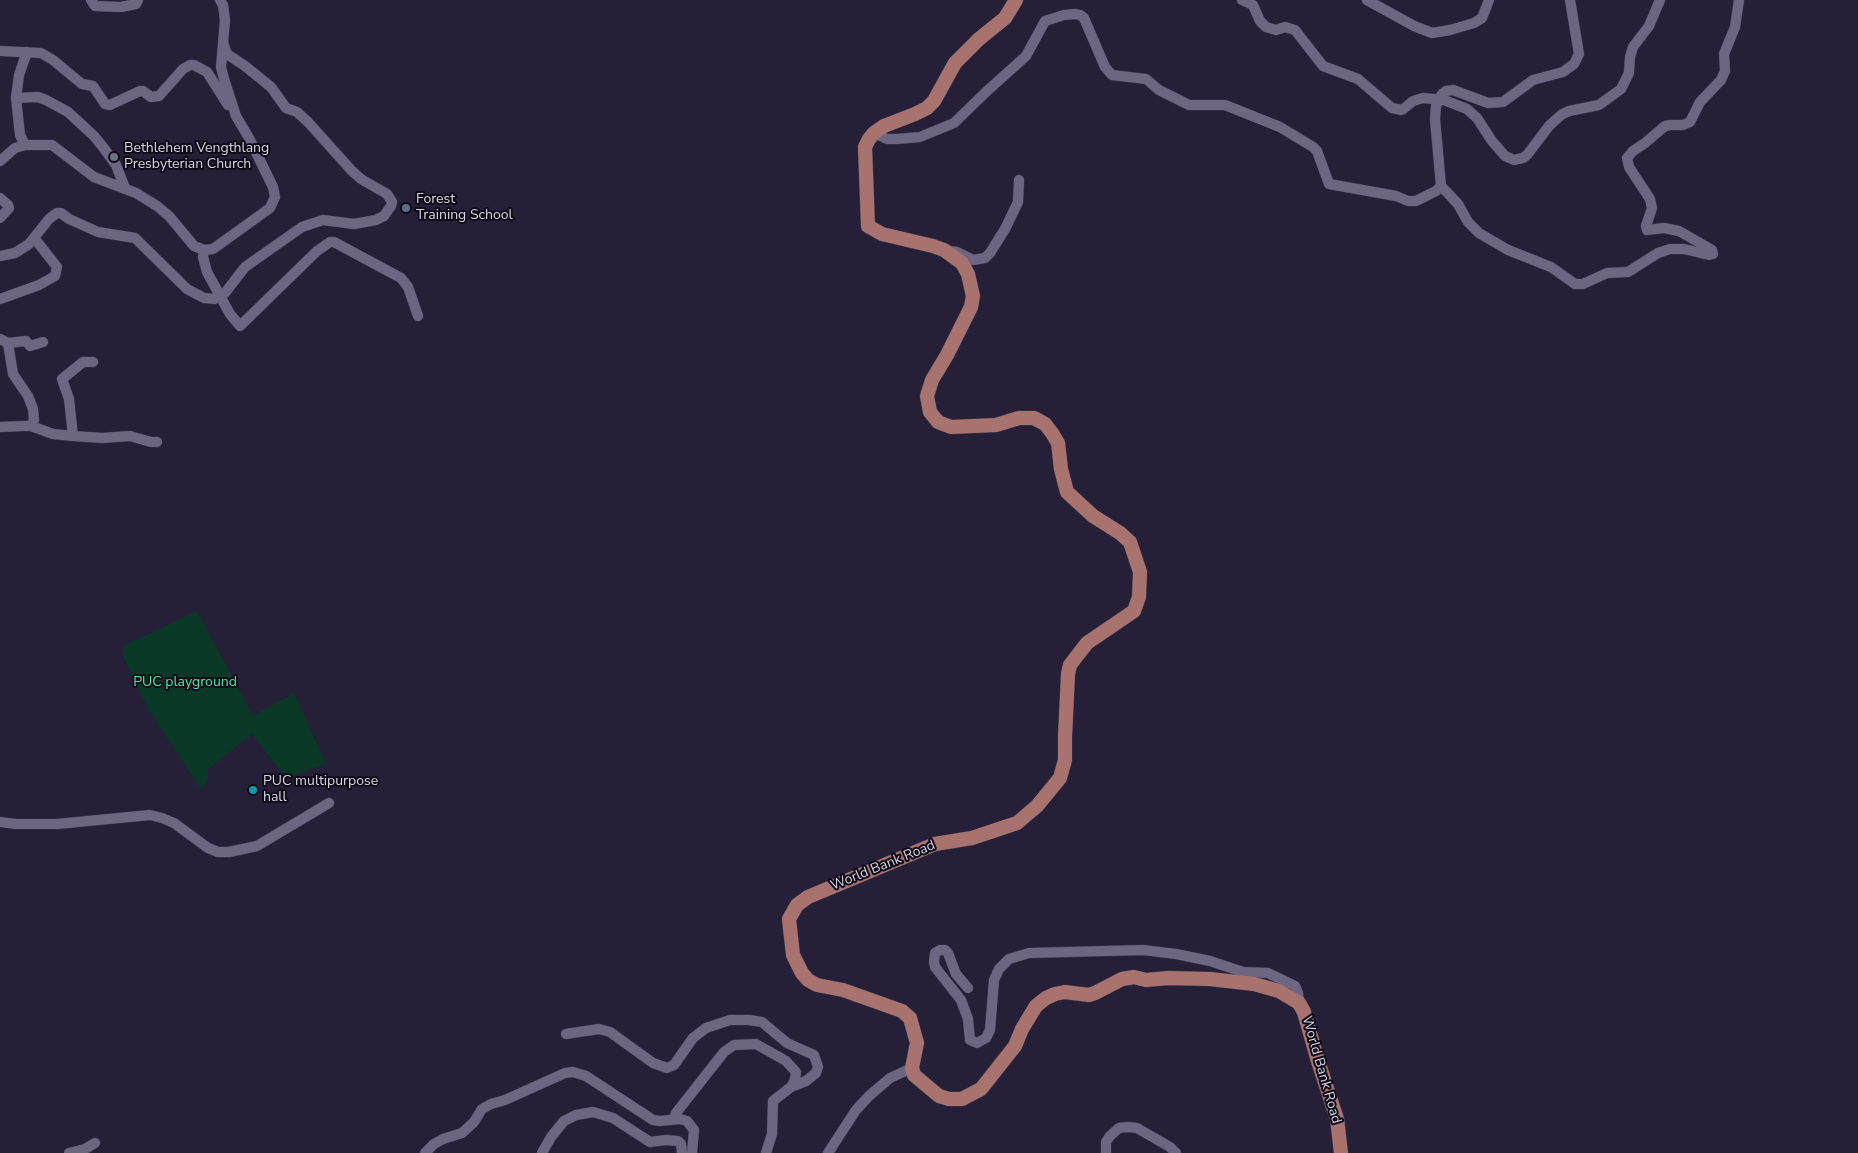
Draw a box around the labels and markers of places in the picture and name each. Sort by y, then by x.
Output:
place label: Bethlehem Vengthlang Presbyterian Church [124,141,269,174]
marker: Bethlehem Vengthlang Presbyterian Church [108,151,120,163]
place label: Forest Training School [416,192,513,224]
marker: Forest Training School [400,202,412,214]
place label: PUC multipurpose hall [263,774,378,806]
marker: PUC multipurpose hall [247,784,259,796]

